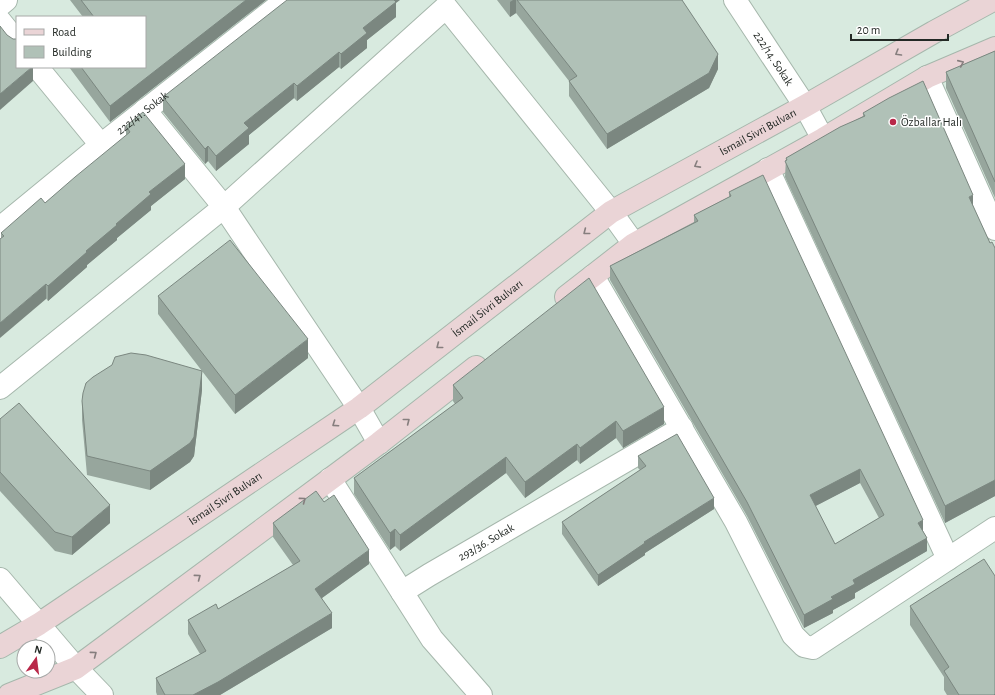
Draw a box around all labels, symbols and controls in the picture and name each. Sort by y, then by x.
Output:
legend [16,16,146,68]
scale bar [851,16,948,42]
text: 20 m [857,24,880,36]
text: Road [52,26,76,38]
street label: 222/14. Sokak [751,29,796,88]
text: Building [52,46,92,58]
one-way arrow [895,48,902,55]
one-way arrow [958,59,965,67]
street label: 222/41. Sokak [114,89,171,137]
street label: İsmail Sivri Bulvarı [717,106,798,158]
place label: Özballar Halı [901,115,962,128]
marker: Özballar Halı [888,117,898,127]
one-way arrow [694,161,701,168]
one-way arrow [583,227,590,234]
street label: İsmail Sivri Bulvarı [449,277,525,339]
one-way arrow [436,341,443,348]
one-way arrow [332,419,339,427]
one-way arrow [402,419,409,426]
street label: İsmail Sivri Bulvarı [186,469,264,527]
one-way arrow [298,497,305,504]
street label: 293/36. Sokak [456,521,516,563]
one-way arrow [194,575,201,582]
north arrow [16,639,56,679]
text: N [33,644,43,656]
one-way arrow [89,652,96,659]

